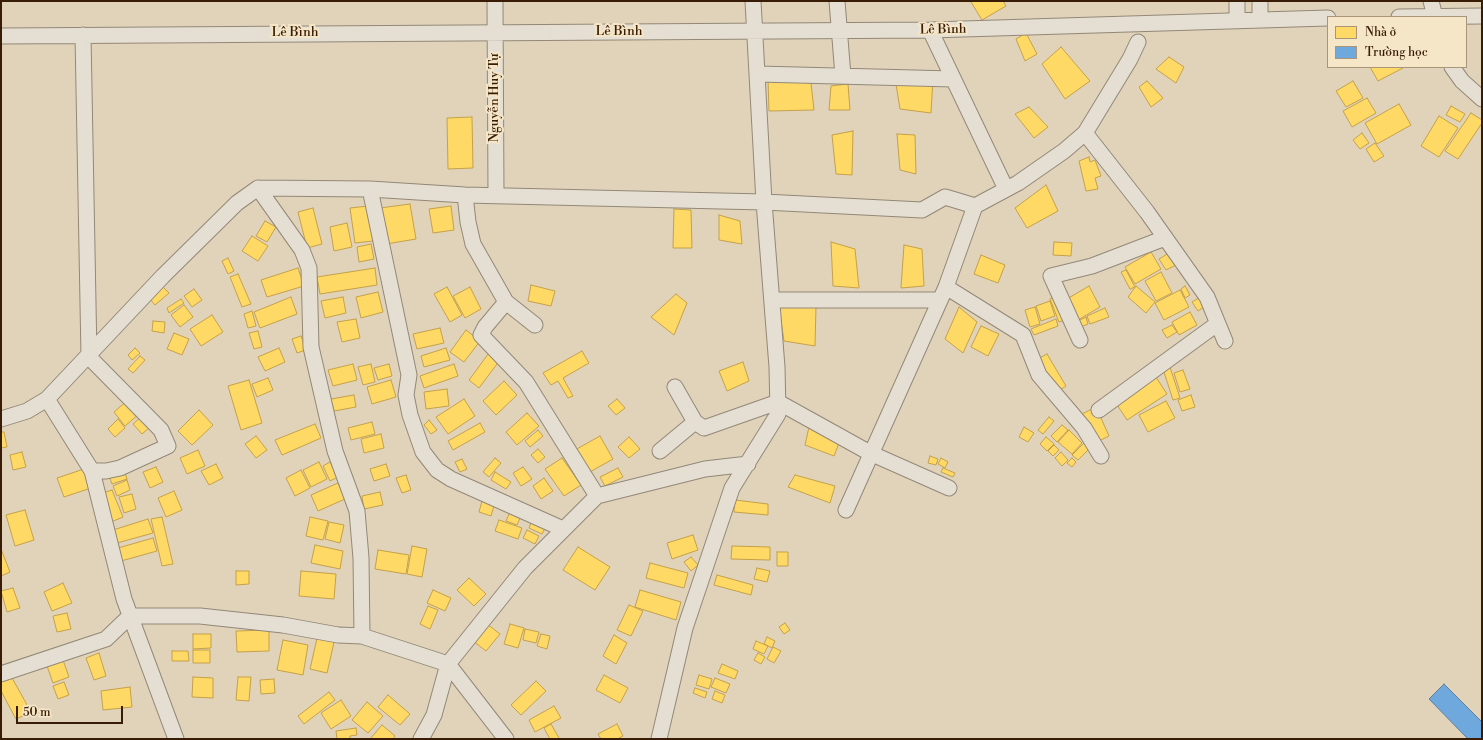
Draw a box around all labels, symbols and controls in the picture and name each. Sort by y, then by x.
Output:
legend [1327,16,1467,68]
street label: Lê Bình [919,22,967,38]
street label: Lê Bình [596,24,642,40]
street label: Lê Bình [272,25,318,41]
text: Nhà ở [1365,25,1396,40]
text: Trường học [1365,45,1428,60]
street label: Nguyễn Huy Tự [487,53,503,143]
scale bar [18,698,125,724]
text: 50 m [23,705,51,720]

